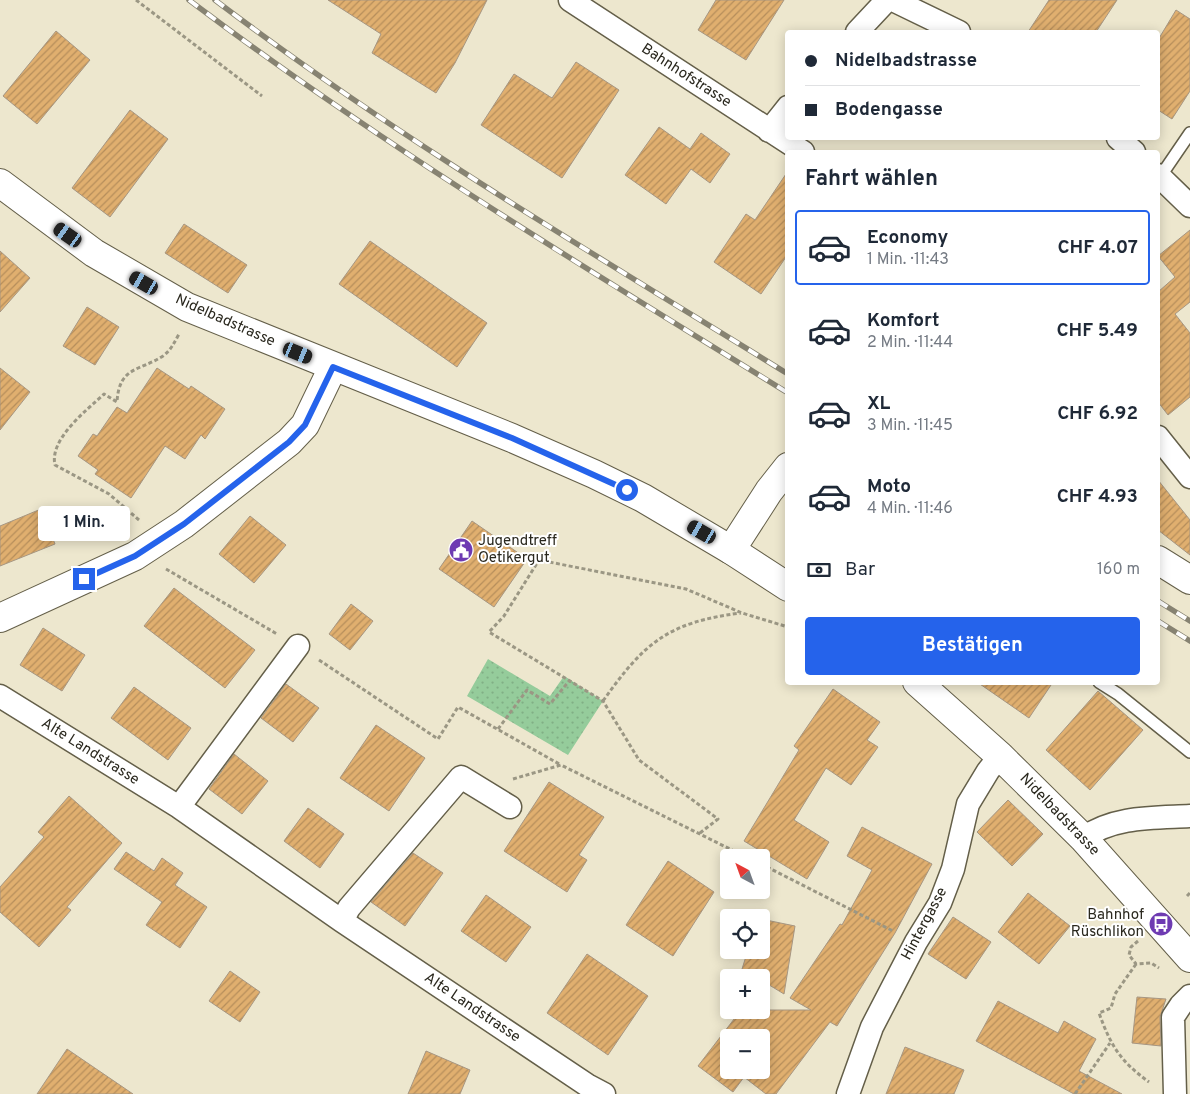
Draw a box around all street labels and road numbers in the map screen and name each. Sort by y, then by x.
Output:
street label: Bahnhofstrasse [637,40,735,112]
street label: Nidelbadstrasse [172,290,278,352]
street label: Alte Landstrasse [37,714,143,790]
street label: Nidelbadstrasse [1015,770,1103,860]
street label: Hintergasse [898,884,952,964]
street label: Alte Landstrasse [420,969,524,1047]

